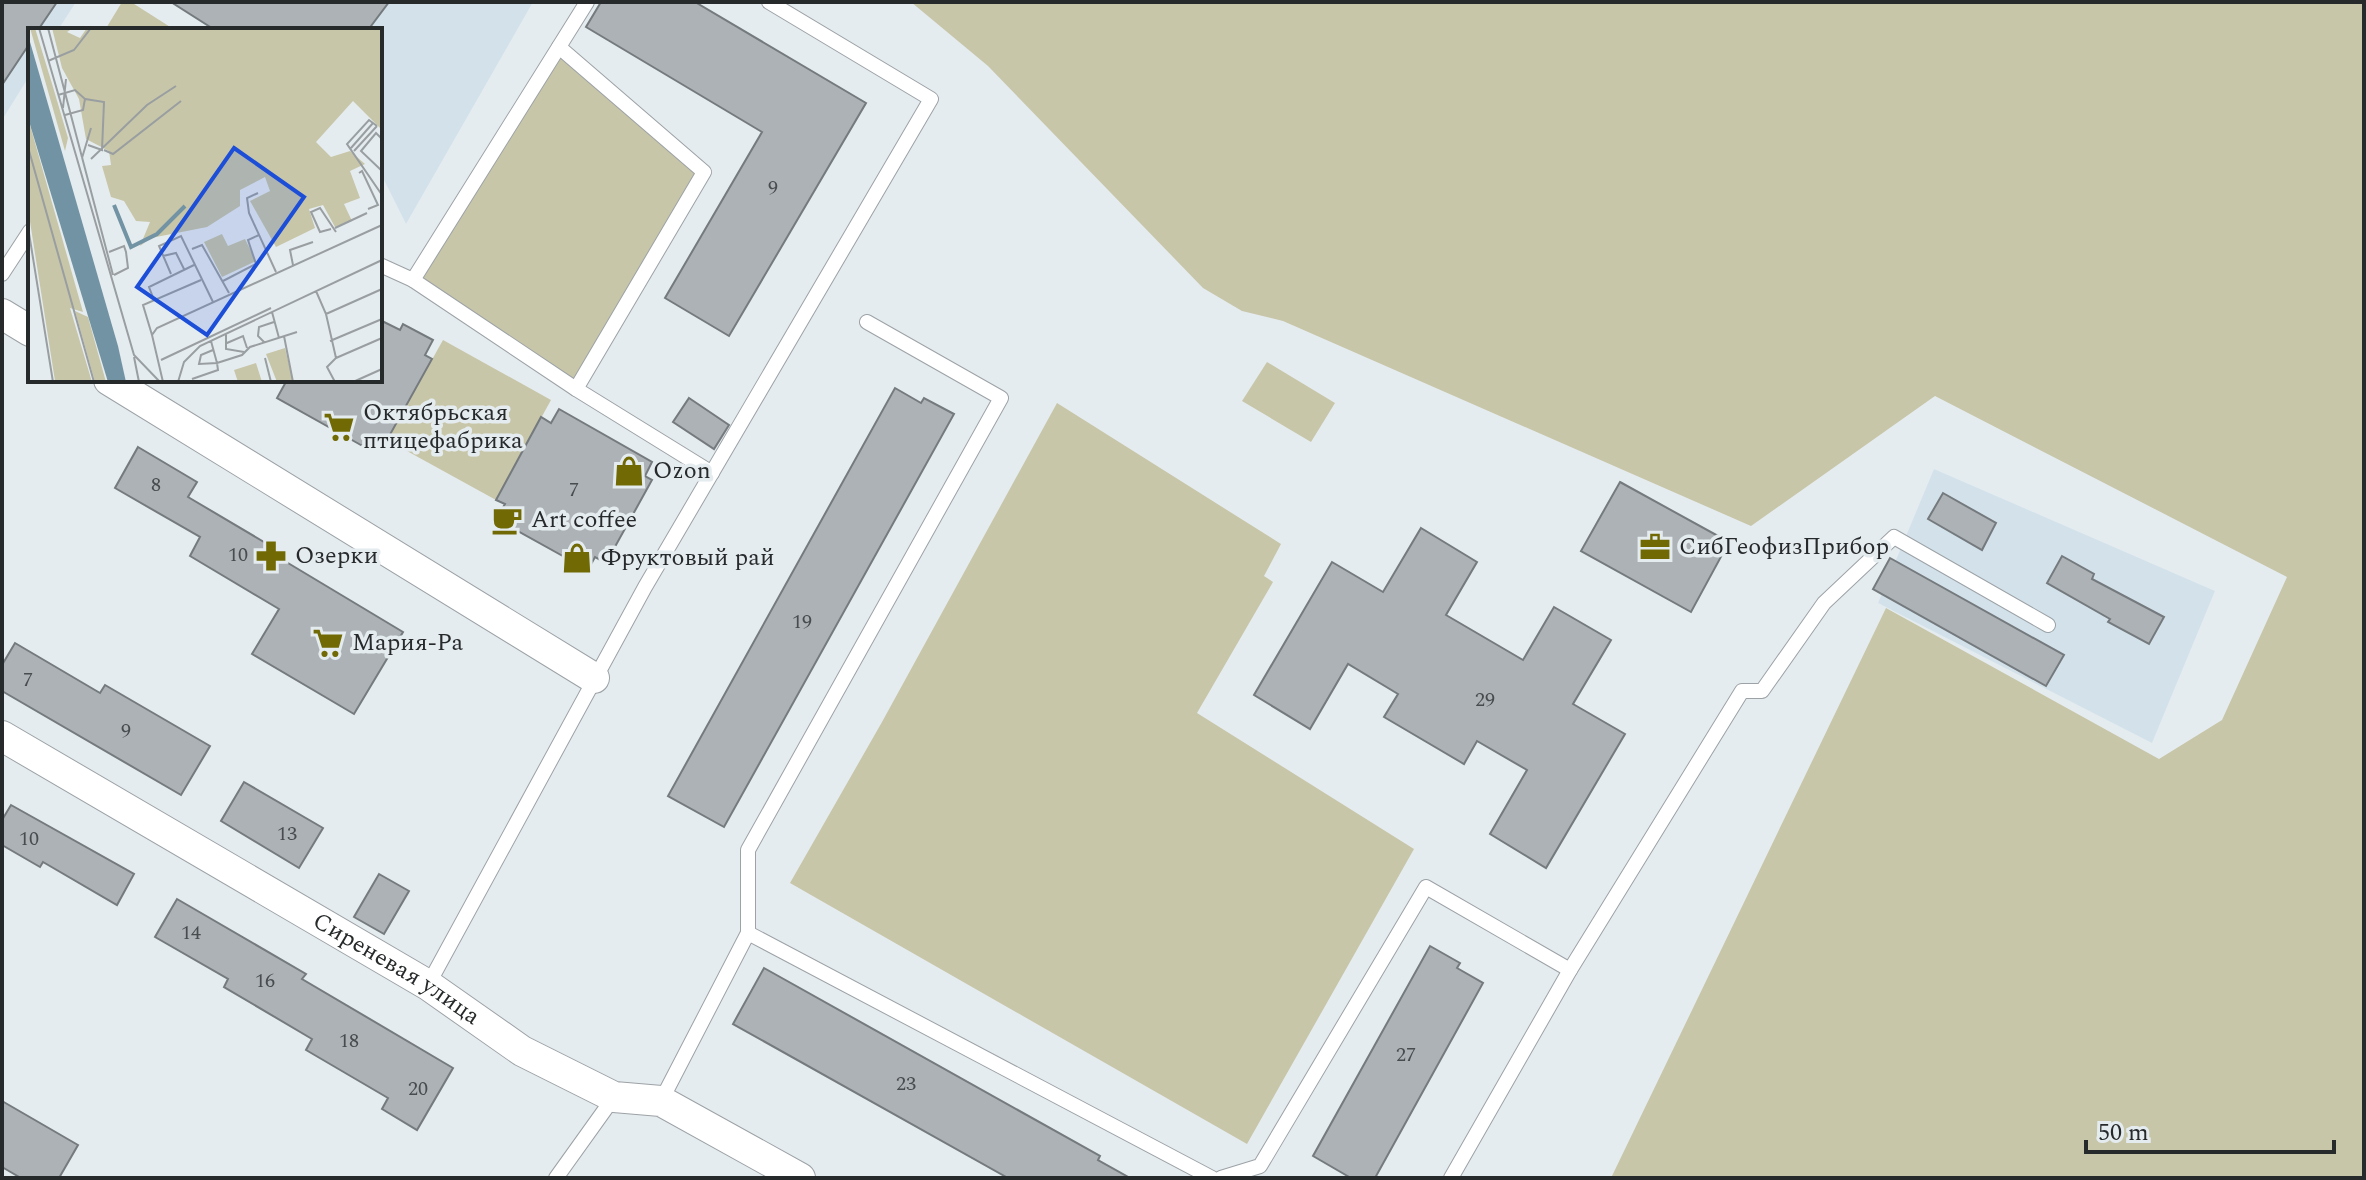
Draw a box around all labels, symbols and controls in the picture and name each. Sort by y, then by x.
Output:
inset map [28,28,382,382]
house number: 9 [768,173,778,203]
place label: Октябрьская птицефабрика [363,395,523,459]
supermarket icon: Октябрьская птицефабрика [322,410,356,444]
place label: Ozon [653,453,711,489]
shop icon: Ozon [612,454,646,488]
house number: 8 [151,470,161,500]
house number: 7 [569,475,579,505]
place label: Art coffee [531,502,637,538]
cafe icon: Art coffee [490,503,524,537]
place label: СибГеофизПрибор [1679,529,1889,565]
office icon: СибГеофизПрибор [1638,530,1672,564]
place label: Озерки [295,538,378,574]
pharmacy icon: Озерки [254,539,288,573]
house number: 10 [228,540,248,570]
place label: Фруктовый рай [601,540,774,576]
shop icon: Фруктовый рай [560,541,594,575]
house number: 19 [792,607,812,637]
place label: Мария-Ра [352,625,463,661]
supermarket icon: Мария-Ра [311,626,345,660]
house number: 7 [23,665,33,695]
house number: 29 [1475,685,1495,715]
house number: 9 [121,716,131,746]
house number: 13 [277,819,297,849]
house number: 10 [19,824,39,854]
street label: Сиреневая улица [306,903,488,1034]
house number: 14 [181,918,201,948]
house number: 16 [255,966,275,996]
house number: 18 [339,1026,359,1056]
house number: 27 [1396,1040,1416,1070]
house number: 23 [896,1069,916,1099]
house number: 20 [408,1074,428,1104]
scale bar [2086,1104,2334,1154]
text: 50 m [2098,1115,2149,1151]

